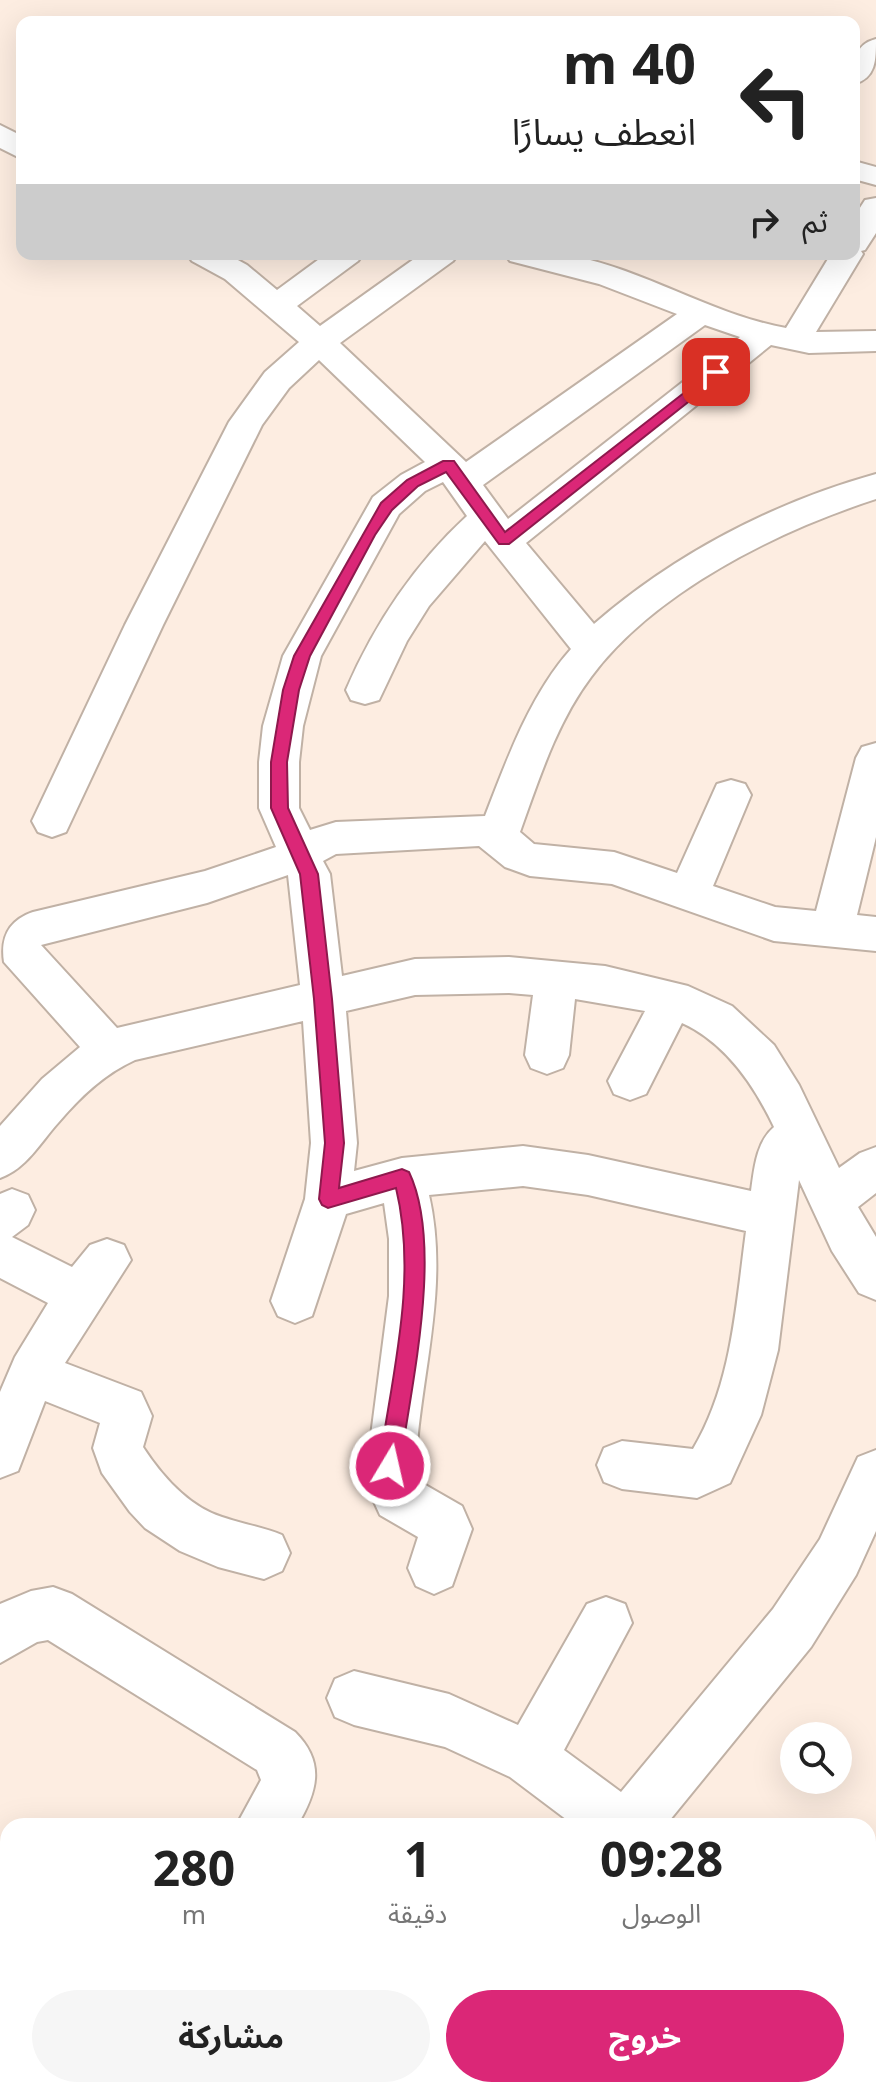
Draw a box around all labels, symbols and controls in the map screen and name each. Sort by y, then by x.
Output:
text: 40 m [563,24,696,100]
icon: left [724,48,828,152]
text: انعطف يسارًا [512,107,696,156]
icon: right [742,200,786,244]
text: ثم [802,200,828,241]
pin [682,338,750,406]
icon: arrive [694,350,738,394]
position arrow [348,1424,432,1508]
map controls [780,1722,852,1794]
button: search [780,1722,852,1794]
text: 1 [404,1826,431,1891]
text: 09:28 [600,1826,723,1891]
text: 280 [153,1835,235,1900]
text: دقيقة [388,1895,447,1931]
text: الوصول [622,1895,701,1931]
text: m [182,1896,206,1932]
button: مشاركة [32,1990,430,2082]
button: خروج [446,1990,844,2082]

